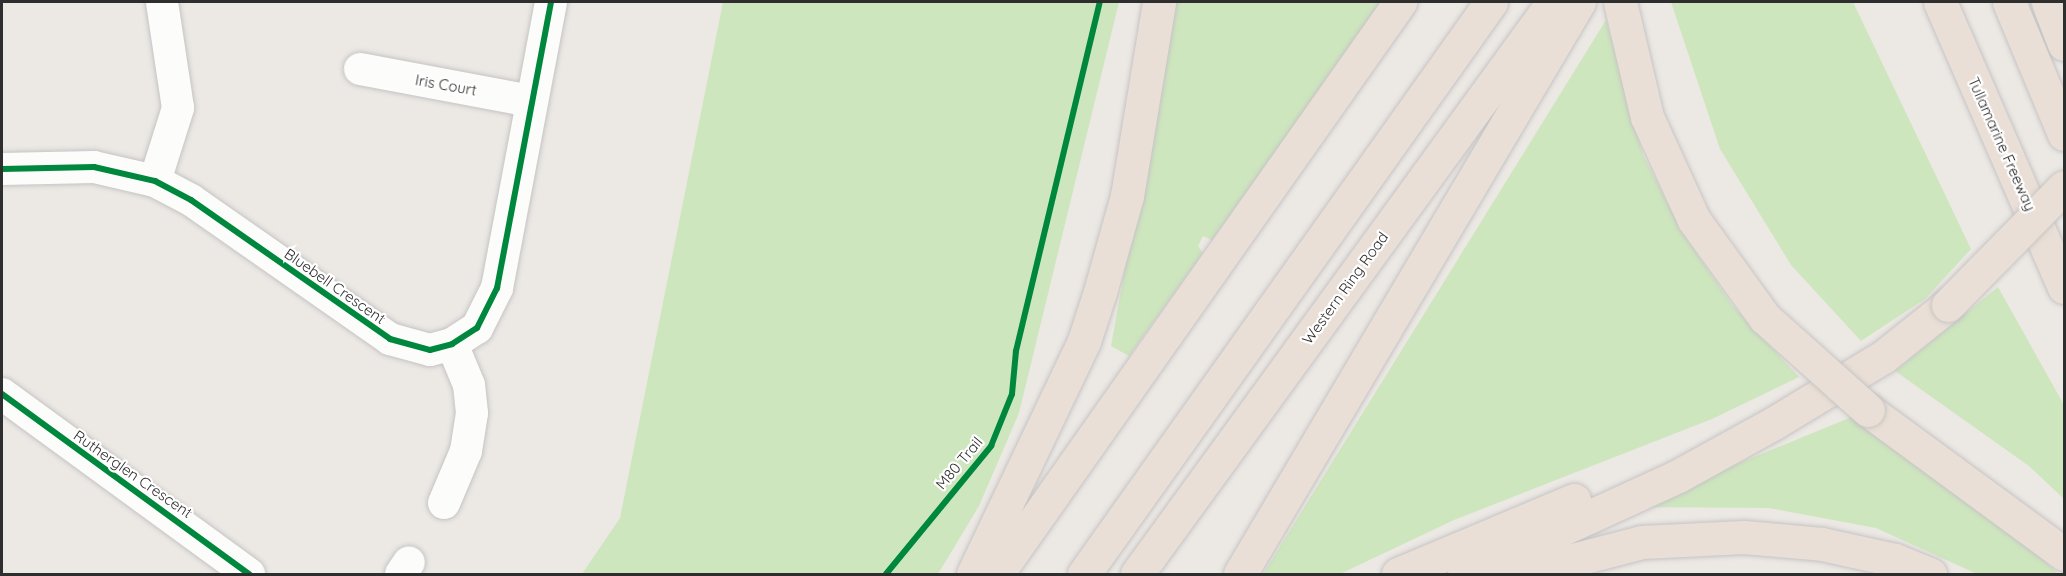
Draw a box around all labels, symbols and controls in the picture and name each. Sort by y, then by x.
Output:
street label: Iris Court [414,71,478,99]
street label: Tullamarine Freeway [1964,74,2040,214]
street label: Western Ring Road [1298,228,1392,348]
street label: Bluebell Crescent [281,244,389,328]
street label: Rutherglen Crescent [70,426,196,522]
street label: M80 Trail [932,433,986,493]

